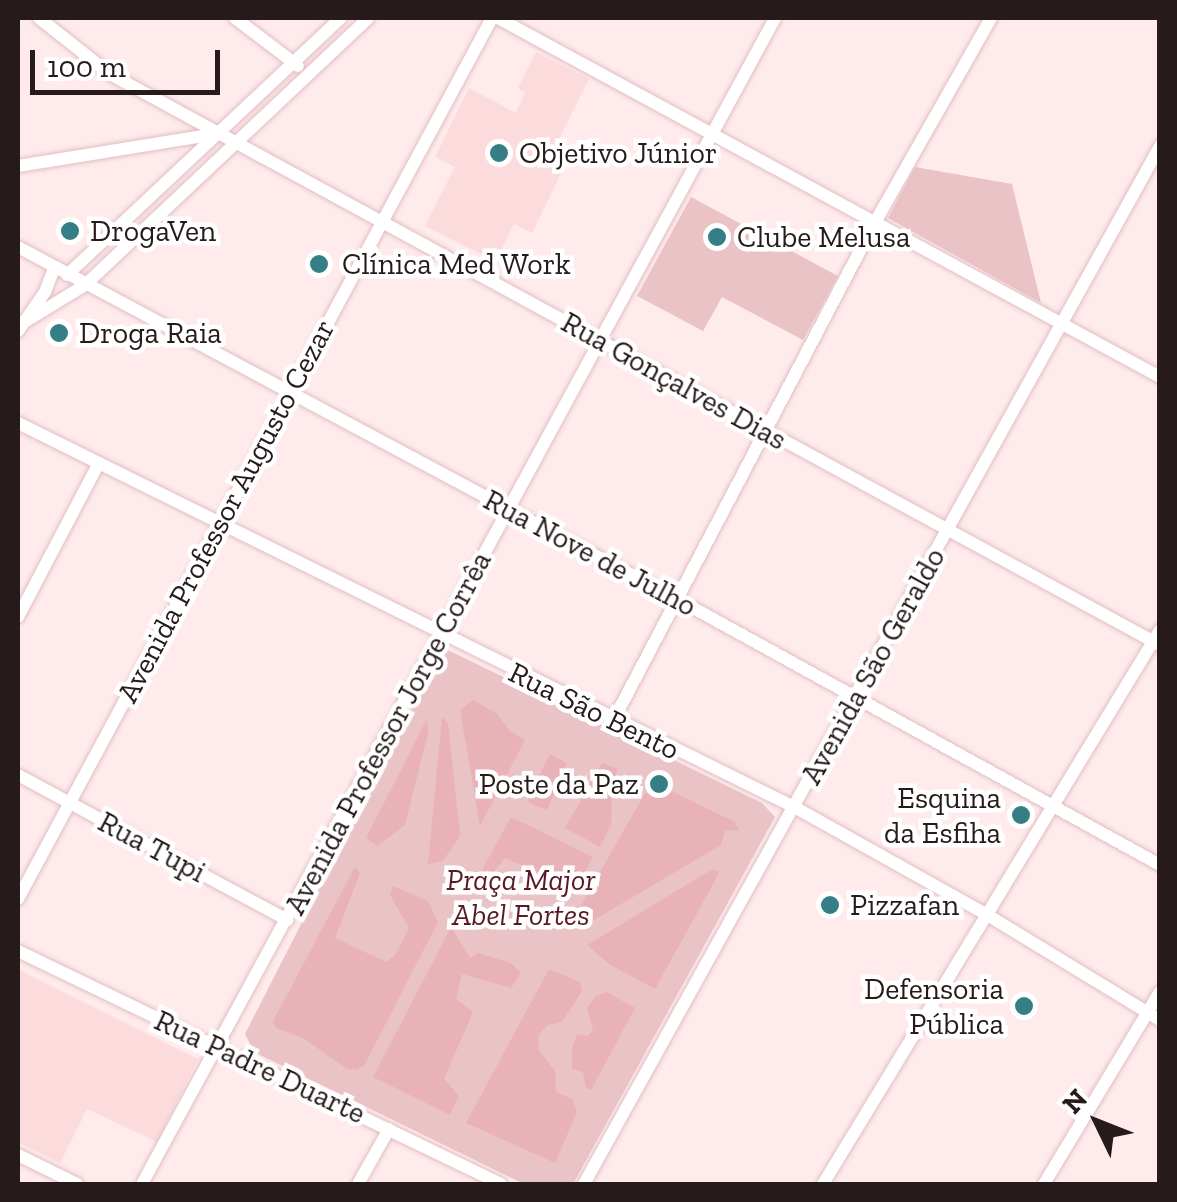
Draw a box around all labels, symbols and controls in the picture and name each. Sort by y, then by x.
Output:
scale bar [35,30,225,92]
text: 100 m [47,49,126,85]
place label: Objetivo Júnior [519,135,718,171]
marker: Objetivo Júnior [488,142,510,164]
place label: DrogaVen [90,213,216,249]
place label: Clube Melusa [737,219,910,255]
marker: DrogaVen [59,220,81,242]
marker: Clube Melusa [706,226,728,248]
place label: Clínica Med Work [342,246,572,282]
marker: Clínica Med Work [306,251,332,277]
street label: Rua Gonçalves Dias [555,304,793,458]
street label: Avenida Professor Augusto Cezar [109,313,343,709]
place label: Droga Raia [79,315,222,351]
marker: Droga Raia [48,322,70,344]
street label: Rua Nove de Julho [477,482,703,624]
street label: Avenida São Geraldo [793,542,953,790]
street label: Avenida Professor Jorge Corrêa [277,545,499,921]
street label: Rua São Bento [503,654,685,768]
place label: Poste da Paz [479,766,639,802]
marker: Poste da Paz [648,773,670,795]
place label: Esquina da Esfiha [884,780,1001,850]
street label: Rua Tupi [92,804,212,890]
marker: Esquina da Esfiha [1010,804,1032,826]
park label: Praça Major Abel Fortes [446,862,596,932]
place label: Pizzafan [850,887,959,923]
marker: Pizzafan [819,894,841,916]
place label: Defensoria Pública [864,971,1004,1042]
marker: Defensoria Pública [1013,995,1035,1017]
street label: Rua Padre Duarte [149,1002,371,1132]
north arrow [1047,1072,1147,1172]
text: N [1055,1082,1094,1120]

